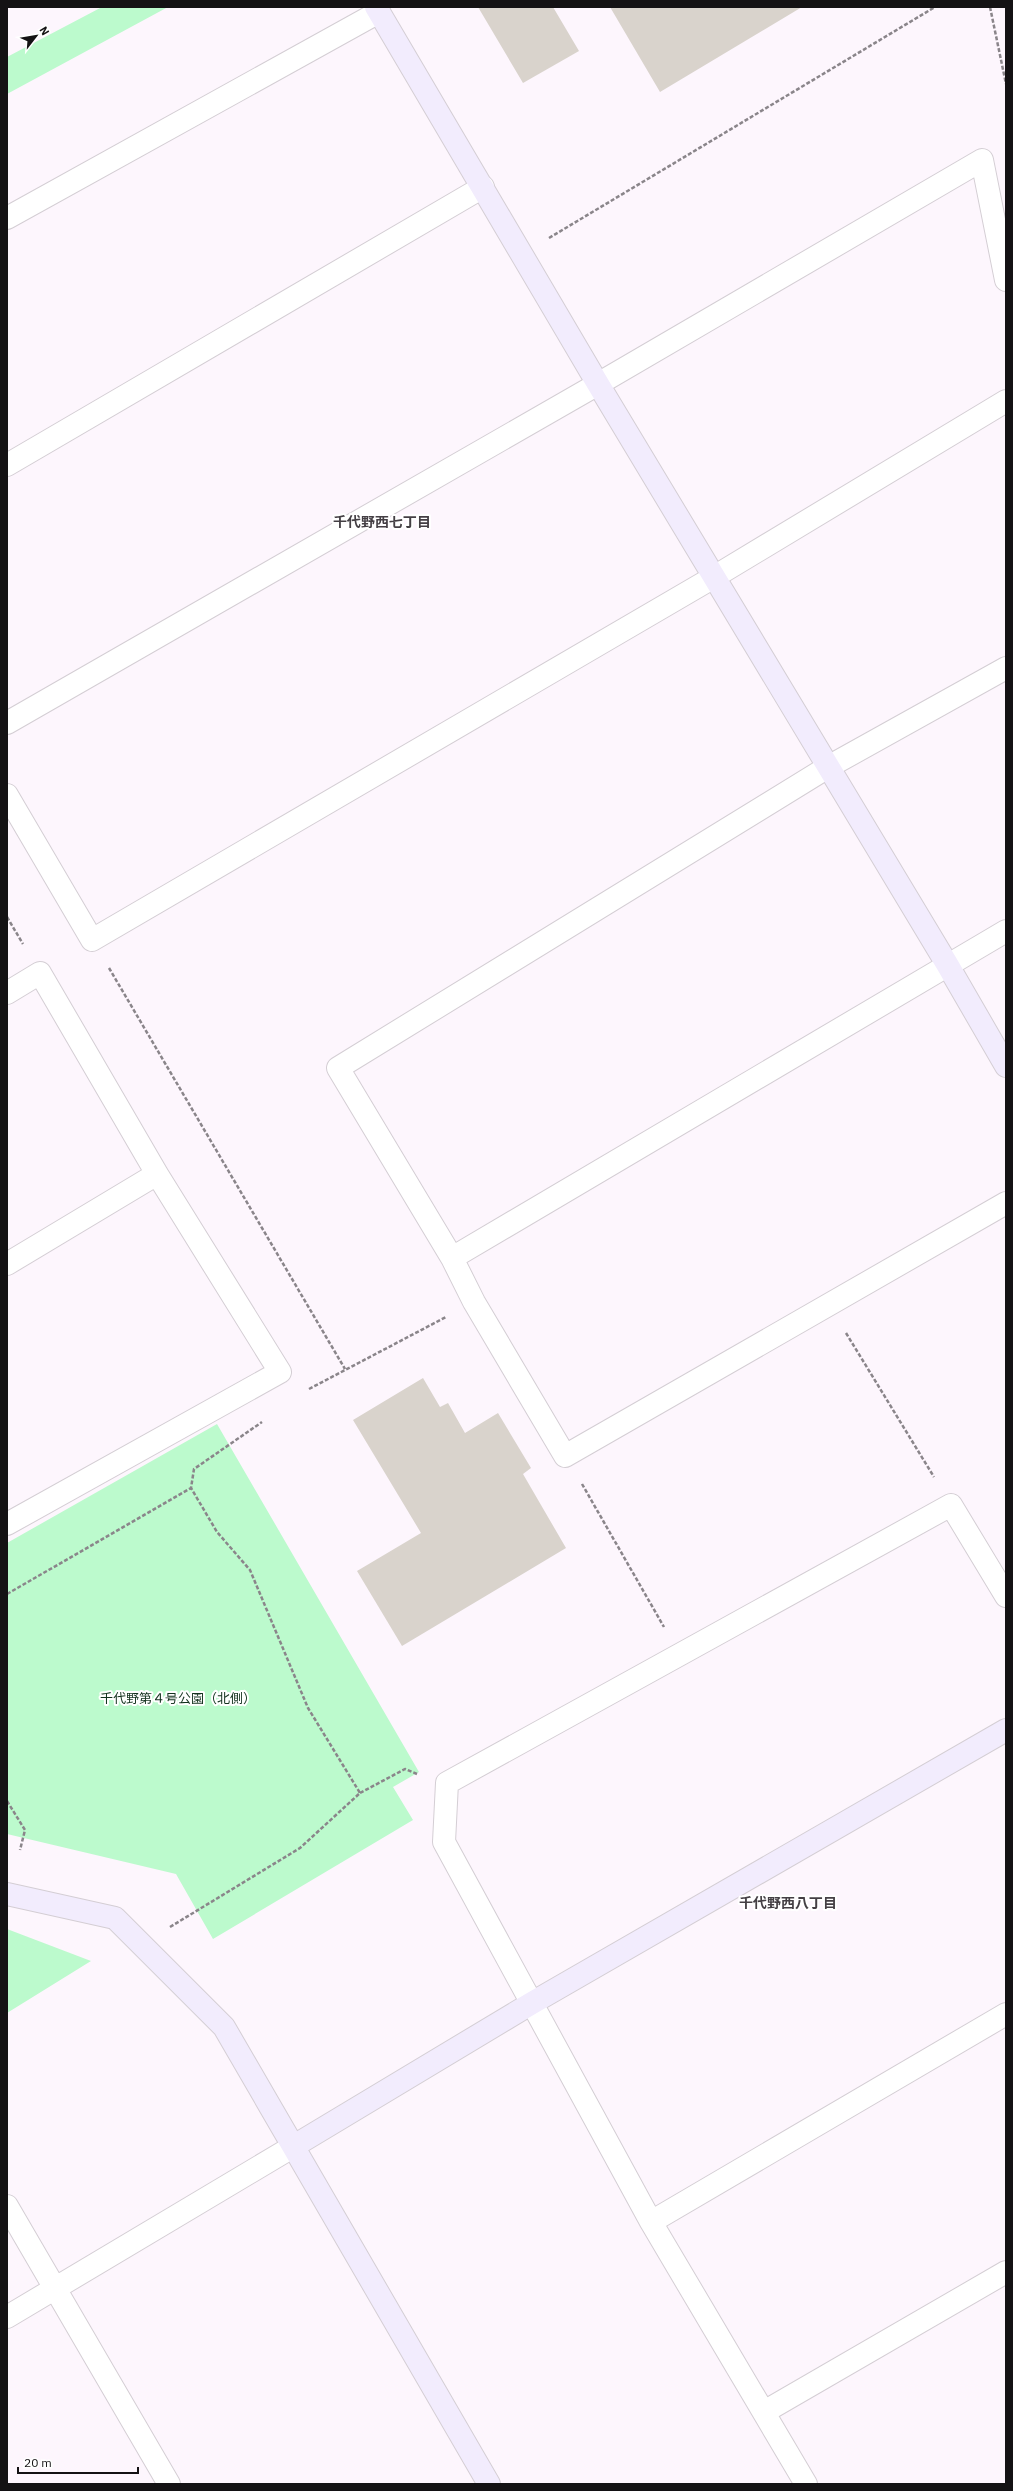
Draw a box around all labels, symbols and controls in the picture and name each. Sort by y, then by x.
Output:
north arrow [16,16,56,56]
text: N [37,24,53,38]
district label: 千代野西七丁目 [333,513,431,531]
park label: 千代野第４号公園（北側） [100,1690,256,1707]
district label: 千代野西八丁目 [739,1894,837,1912]
scale bar [18,2449,138,2475]
text: 20 m [24,2455,52,2470]

